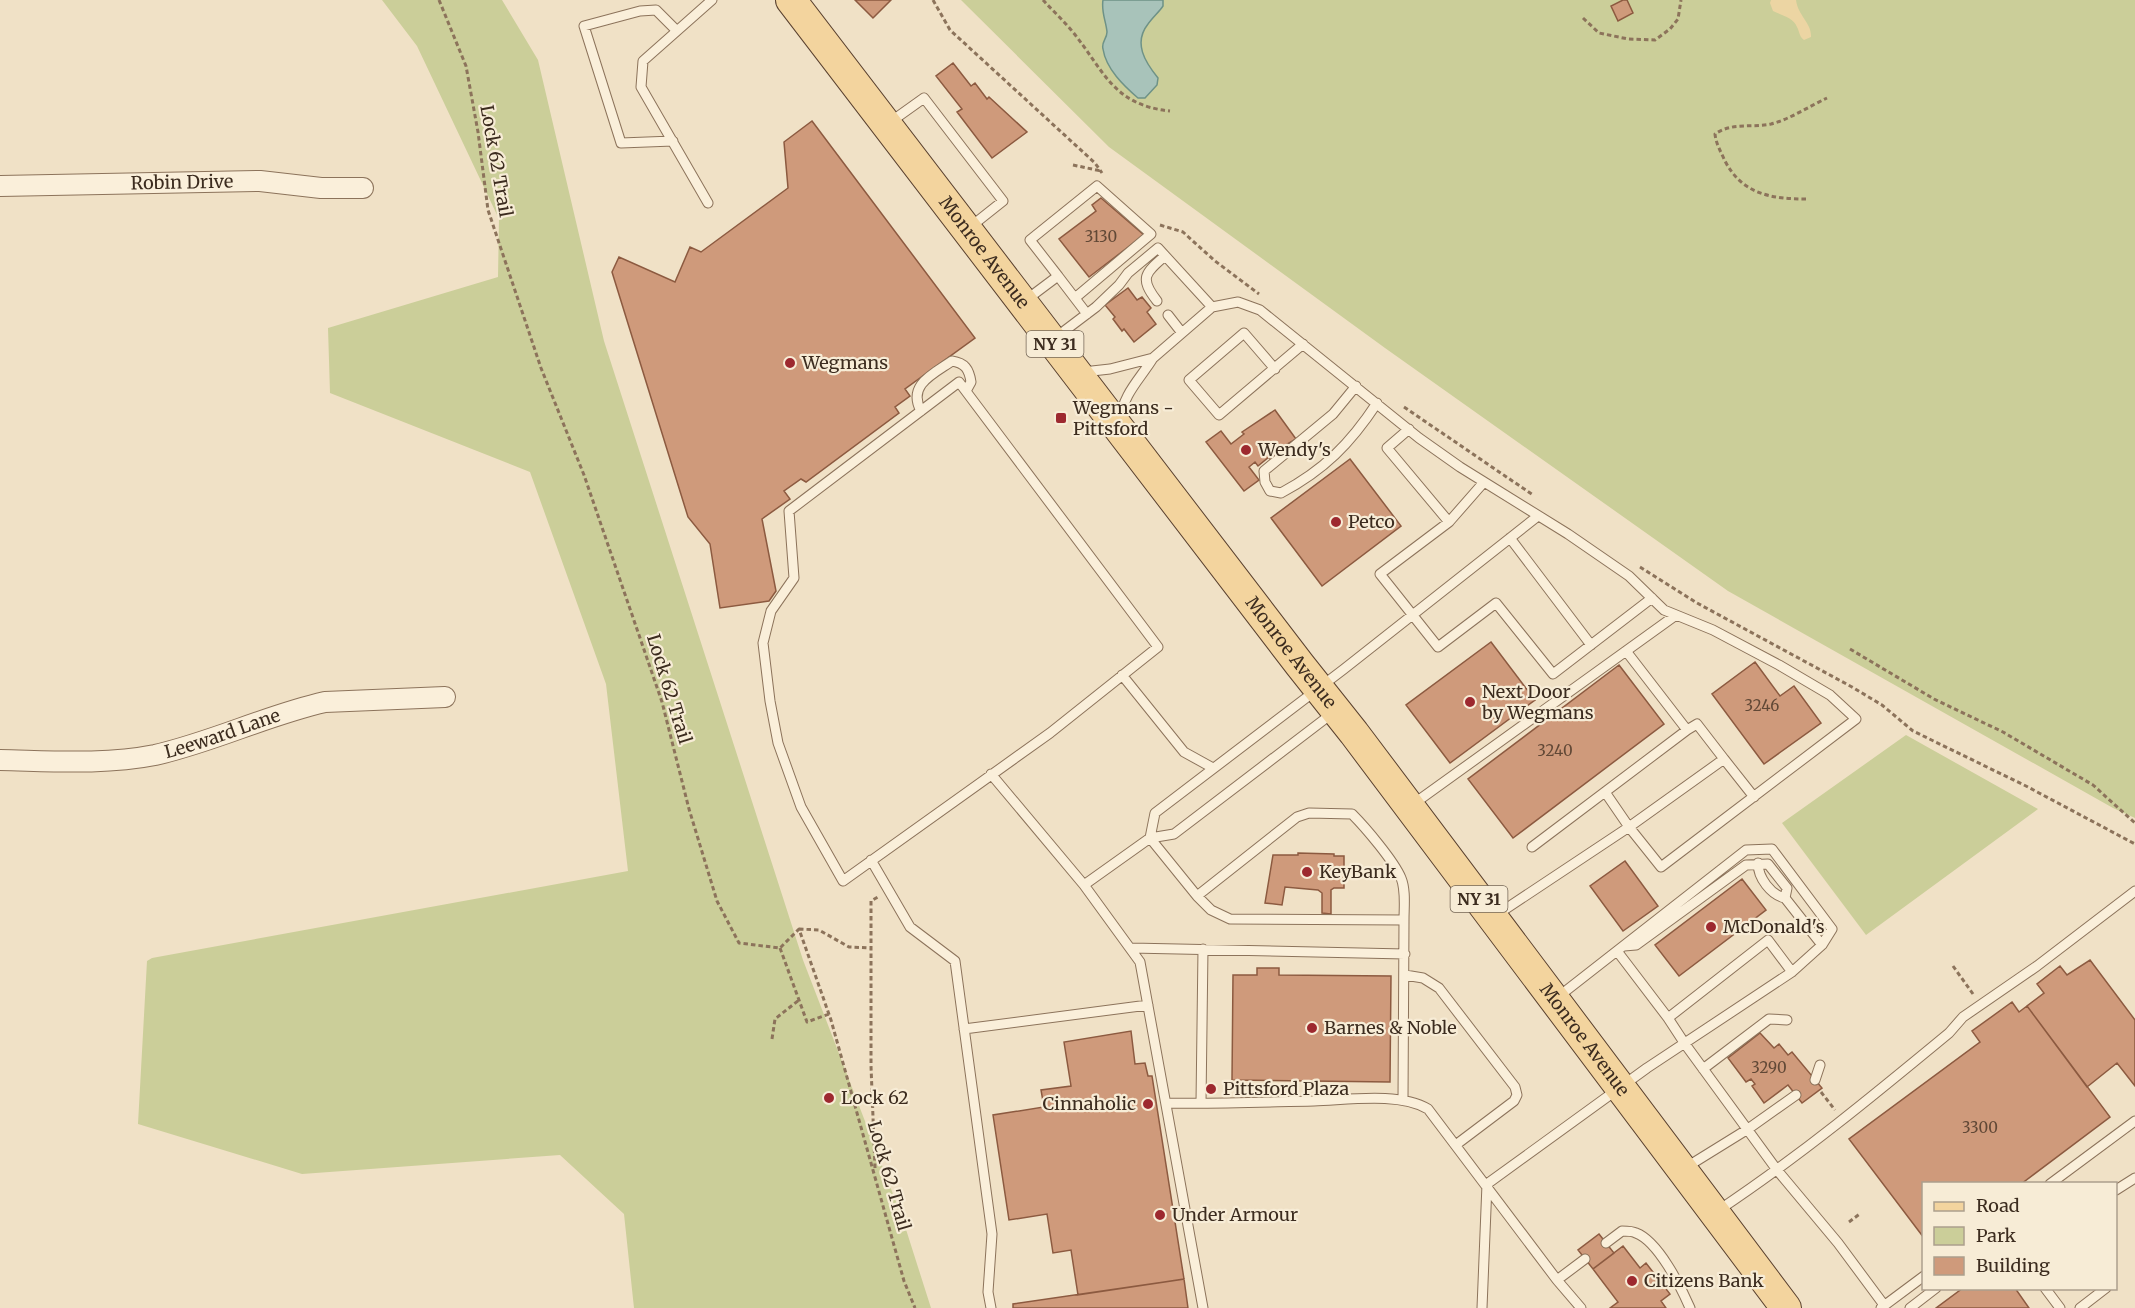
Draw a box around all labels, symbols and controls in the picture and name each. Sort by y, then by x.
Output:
street label: Lock 62 Trail [475,103,518,219]
street label: Robin Drive [131,170,233,194]
street label: Monroe Avenue [934,191,1035,313]
house number: 3130 [1085,227,1117,246]
road number: NY 31 [1026,331,1084,357]
place label: Wegmans [801,351,888,374]
marker: Wegmans [783,356,797,370]
place label: Wegmans - Pittsford [1072,396,1174,440]
marker: Wegmans - Pittsford [1054,411,1068,425]
place label: Wendy's [1257,438,1331,461]
marker: Wendy's [1239,443,1253,457]
place label: Petco [1348,510,1395,533]
marker: Petco [1329,515,1343,529]
street label: Monroe Avenue [1241,592,1342,713]
street label: Lock 62 Trail [642,631,697,747]
place label: Next Door by Wegmans [1481,680,1594,724]
marker: Next Door by Wegmans [1463,695,1477,709]
house number: 3246 [1745,696,1779,715]
street label: Leeward Lane [162,703,283,763]
house number: 3240 [1537,741,1573,760]
place label: KeyBank [1319,860,1397,883]
marker: KeyBank [1300,865,1314,879]
road number: NY 31 [1450,886,1508,912]
place label: McDonald's [1723,915,1825,938]
marker: McDonald's [1704,920,1718,934]
street label: Monroe Avenue [1535,978,1635,1101]
place label: Barnes & Noble [1324,1016,1457,1039]
marker: Barnes & Noble [1305,1021,1319,1035]
house number: 3290 [1751,1058,1787,1077]
place label: Pittsford Plaza [1223,1077,1349,1100]
marker: Pittsford Plaza [1204,1082,1218,1096]
place label: Lock 62 [841,1086,909,1109]
marker: Lock 62 [822,1091,836,1105]
place label: Cinnaholic [1043,1092,1136,1115]
marker: Cinnaholic [1141,1097,1155,1111]
street label: Lock 62 Trail [863,1118,916,1234]
house number: 3300 [1962,1118,1998,1137]
legend [1922,1182,2117,1290]
text: Road [1976,1194,2020,1217]
place label: Under Armour [1172,1203,1298,1226]
marker: Under Armour [1153,1208,1167,1222]
text: Park [1976,1224,2017,1247]
text: Building [1976,1254,2050,1277]
place label: Citizens Bank [1644,1269,1764,1292]
marker: Citizens Bank [1625,1274,1639,1288]

